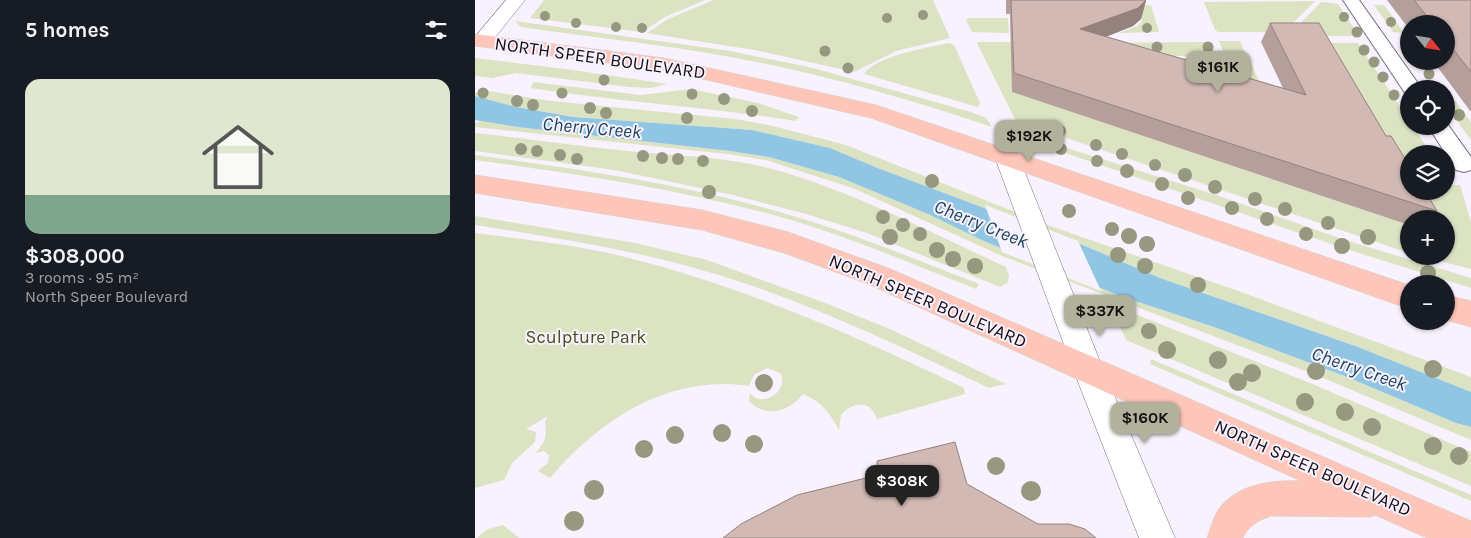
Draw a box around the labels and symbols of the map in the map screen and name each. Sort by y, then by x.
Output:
north arrow [1400,15,1455,70]
street label: NORTH SPEER BOULEVARD [493,32,707,84]
pin: $161K [1183,51,1253,93]
water label: Cherry Creek [542,113,643,143]
pin: $192K [994,120,1064,162]
water label: Cherry Creek [931,195,1031,253]
street label: NORTH SPEER BOULEVARD [826,249,1030,353]
pin: $337K [1065,294,1135,337]
park label: Sculpture Park [526,326,646,348]
water label: Cherry Creek [1308,342,1410,396]
pin: $160K [1110,402,1180,444]
street label: NORTH SPEER BOULEVARD [1211,415,1415,521]
pin: $308K [867,464,937,507]

